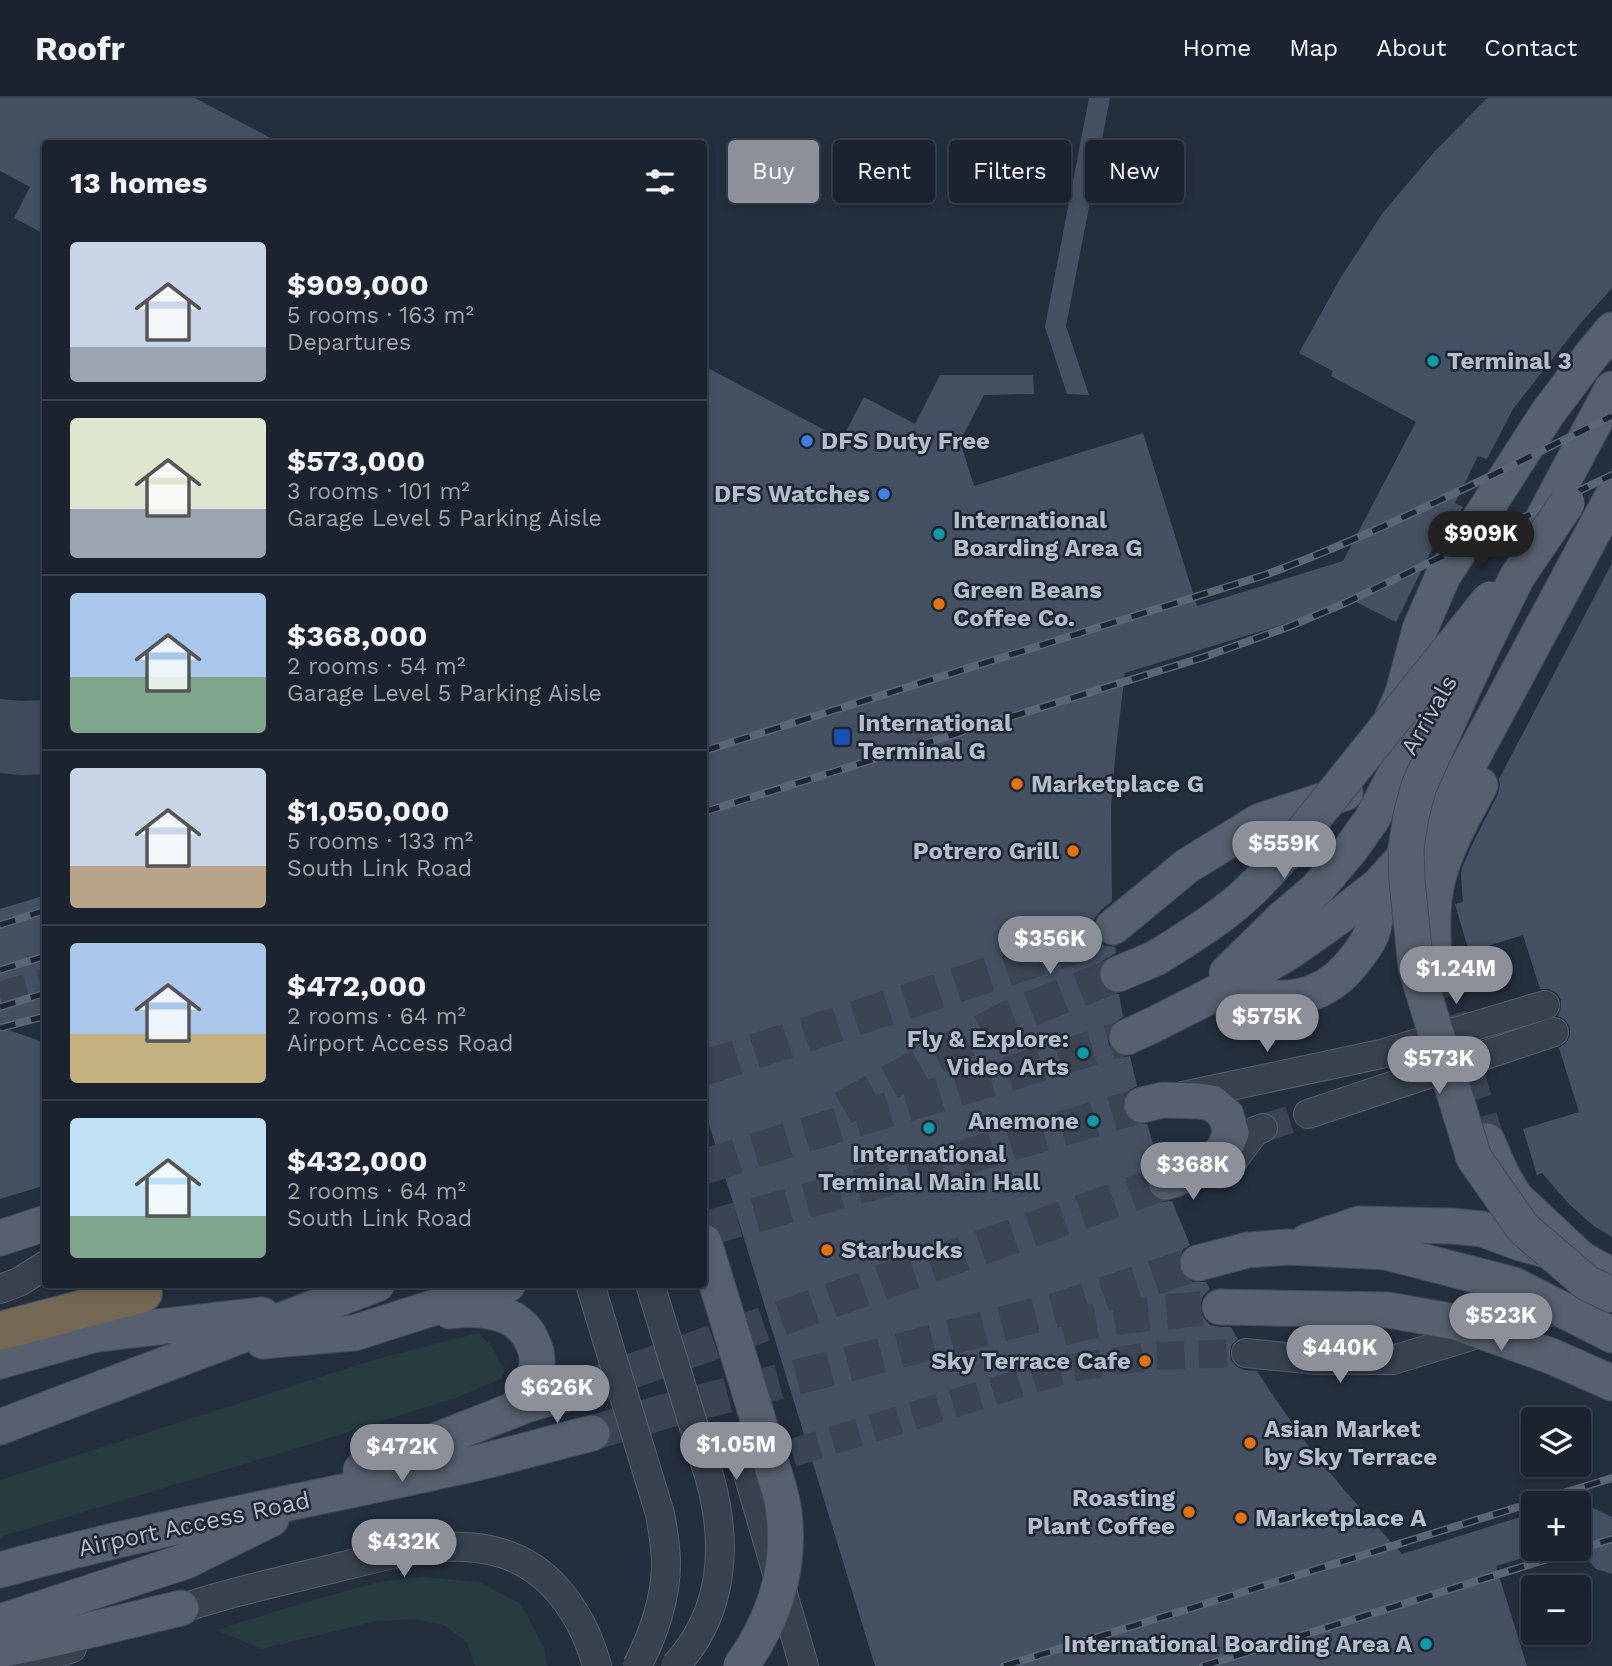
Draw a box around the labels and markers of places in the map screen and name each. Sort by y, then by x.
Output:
place label: Terminal 3 [1447,347,1572,375]
marker: Terminal 3 [1425,353,1441,369]
place label: DFS Duty Free [821,427,990,455]
marker: DFS Duty Free [799,433,815,449]
place label: DFS Watches [714,480,870,508]
marker: DFS Watches [876,486,892,502]
place label: International Boarding Area G [953,506,1143,562]
pin: $909K [1432,512,1530,571]
marker: International Boarding Area G [931,526,947,542]
place label: Green Beans Coffee Co. [953,576,1102,632]
marker: Green Beans Coffee Co. [931,596,947,612]
place label: International Terminal G [858,709,1012,765]
marker: International Terminal G [832,727,852,747]
place label: Marketplace G [1031,770,1204,798]
marker: Marketplace G [1009,776,1025,792]
pin: $559K [1235,822,1333,881]
place label: Potrero Grill [913,837,1059,865]
marker: Potrero Grill [1065,843,1081,859]
pin: $356K [1001,916,1099,976]
pin: $1.24M [1399,946,1513,1006]
pin: $575K [1218,995,1316,1054]
place label: Fly & Explore: Video Arts [907,1025,1069,1081]
pin: $573K [1390,1037,1488,1096]
marker: Fly & Explore: Video Arts [1075,1045,1091,1061]
place label: Anemone [968,1107,1079,1135]
marker: Anemone [1085,1113,1101,1129]
marker: International Terminal Main Hall [921,1120,937,1136]
place label: International Terminal Main Hall [818,1140,1040,1196]
pin: $368K [1144,1142,1242,1202]
place label: Starbucks [841,1236,963,1264]
marker: Starbucks [819,1242,835,1258]
pin: $523K [1452,1294,1550,1353]
pin: $440K [1291,1326,1389,1385]
place label: Sky Terrace Cafe [931,1347,1131,1375]
marker: Sky Terrace Cafe [1137,1353,1153,1369]
pin: $626K [508,1366,606,1425]
place label: Asian Market by Sky Terrace [1264,1415,1437,1471]
pin: $1.05M [679,1422,793,1482]
pin: $472K [353,1424,451,1484]
marker: Asian Market by Sky Terrace [1242,1435,1258,1451]
place label: Roasting Plant Coffee [1027,1484,1176,1540]
marker: Roasting Plant Coffee [1181,1504,1197,1520]
place label: Marketplace A [1255,1504,1427,1532]
marker: Marketplace A [1233,1510,1249,1526]
pin: $432K [355,1520,453,1579]
place label: International Boarding Area A [1064,1630,1413,1658]
marker: International Boarding Area A [1418,1636,1434,1652]

